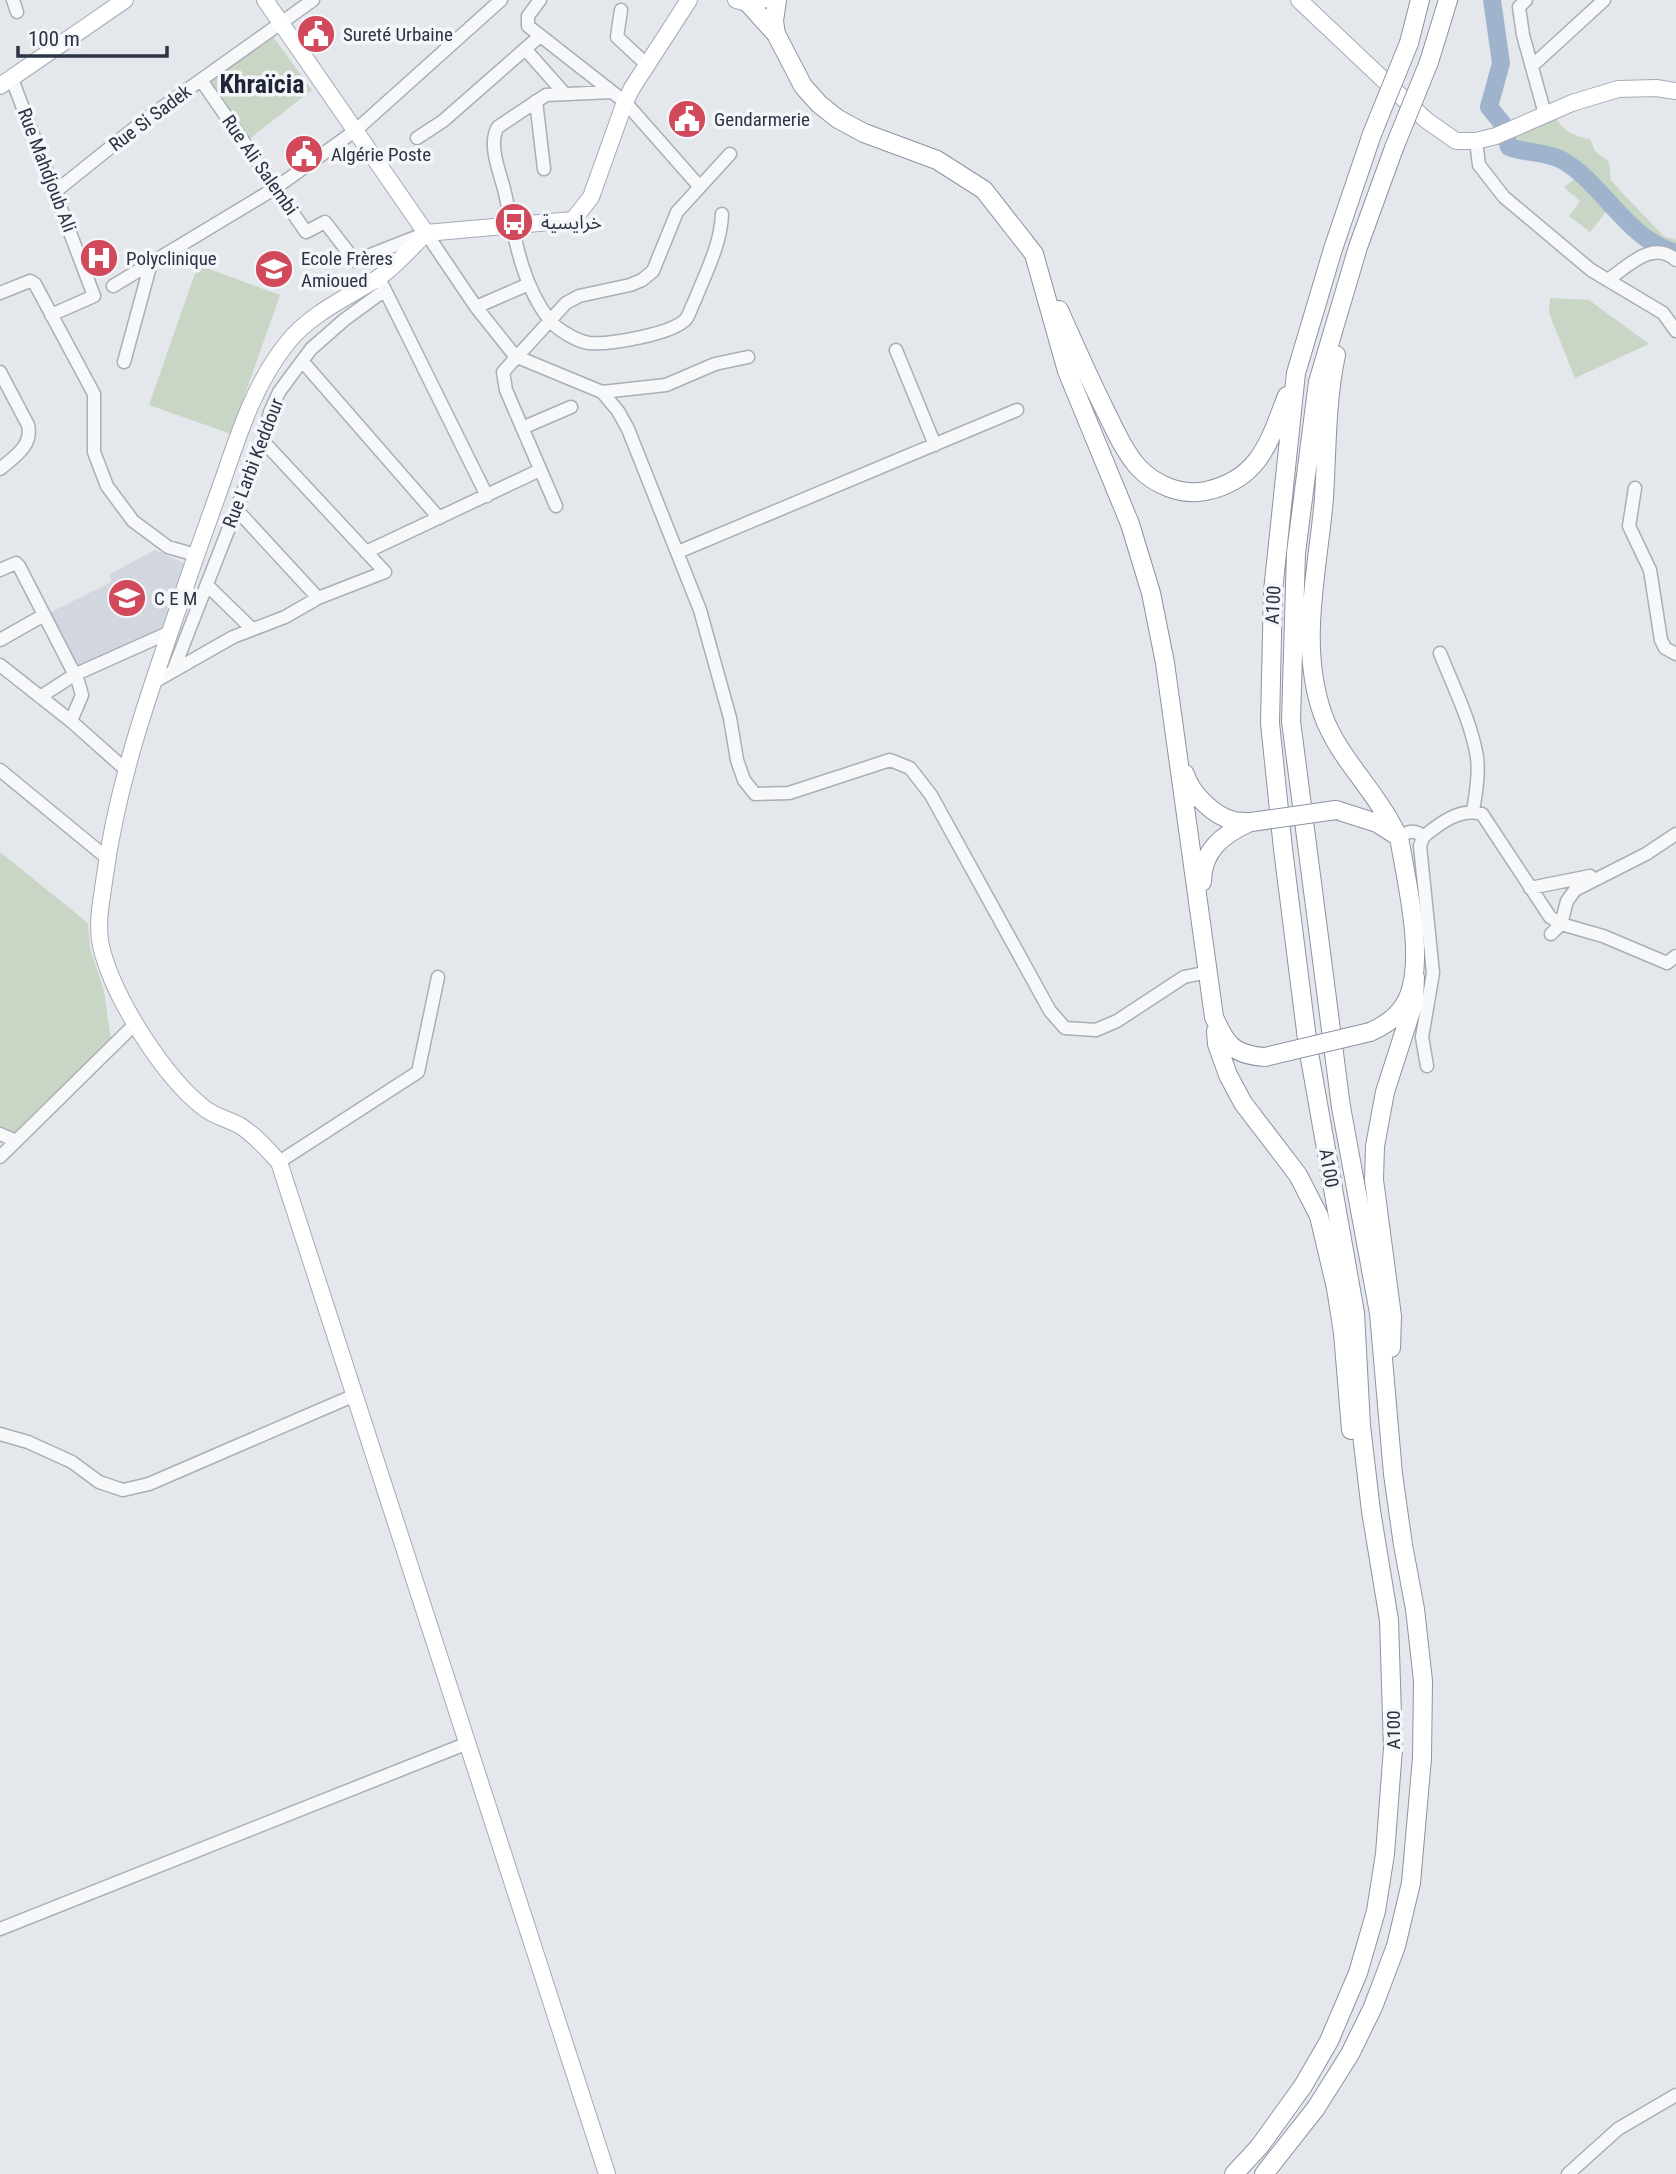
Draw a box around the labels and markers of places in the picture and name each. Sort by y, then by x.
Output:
public building icon: Sureté Urbaine [295,13,337,55]
place label: Sureté Urbaine [343,23,453,46]
public building icon: Gendarmerie [666,98,708,140]
place label: Gendarmerie [714,108,810,131]
public building icon: Algérie Poste [283,133,325,175]
place label: Algérie Poste [331,143,431,166]
bus stop icon: خرايسية [493,201,535,243]
place label: خرايسية [541,211,602,234]
hospital icon: Polyclinique [78,237,120,279]
place label: Polyclinique [126,247,217,270]
place label: Ecole Frères Amioued [301,247,393,292]
school or university icon: Ecole Frères Amioued [253,248,295,290]
school or university icon: C E M [106,577,148,619]
place label: C E M [154,587,197,610]

